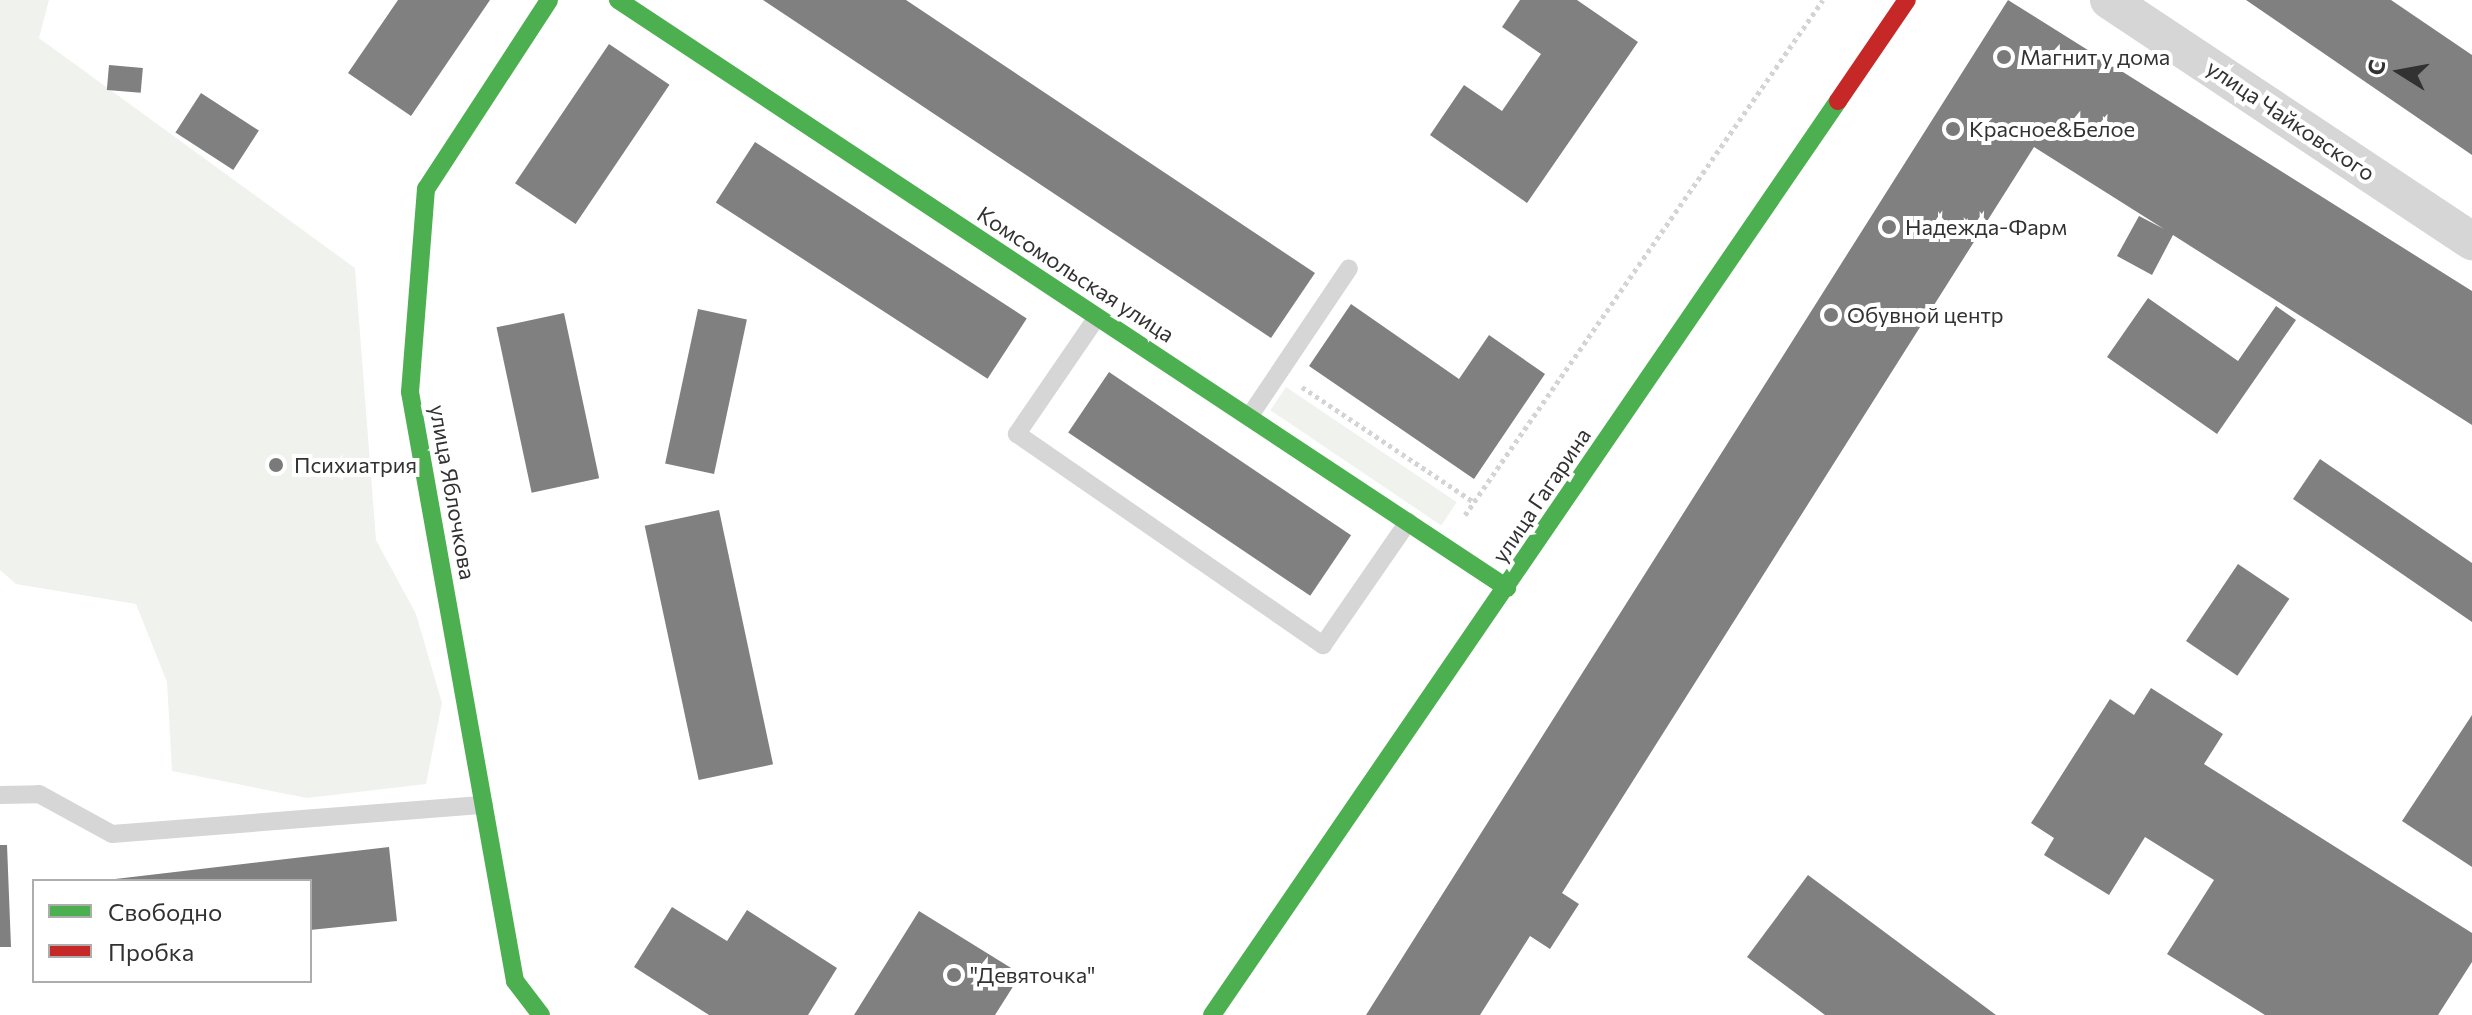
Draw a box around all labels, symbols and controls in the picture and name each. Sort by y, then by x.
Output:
north arrow [2360,32,2440,112]
place label: Магнит у дома [2020,44,2170,70]
marker: Магнит у дома [1995,48,2013,66]
street label: улица Чайковского [2202,54,2380,186]
text: С [2361,57,2391,77]
place label: Красное&Белое [1969,116,2135,142]
marker: Красное&Белое [1944,120,1962,138]
street label: Комсомольская улица [973,201,1179,347]
place label: Надежда-Фарм [1905,214,2067,240]
marker: Надежда-Фарм [1880,218,1898,236]
place label: Обувной центр [1847,302,2004,328]
marker: Обувной центр [1822,306,1840,324]
street label: улица Яблочкова [425,402,481,582]
street label: улица Гагарина [1486,423,1596,567]
place label: Психиатрия [294,452,417,478]
marker: Психиатрия [265,454,287,476]
legend [32,879,312,983]
text: Свободно [108,897,222,926]
text: Пробка [108,937,194,966]
place label: "Девяточка" [970,962,1095,988]
marker: "Девяточка" [945,966,963,984]

